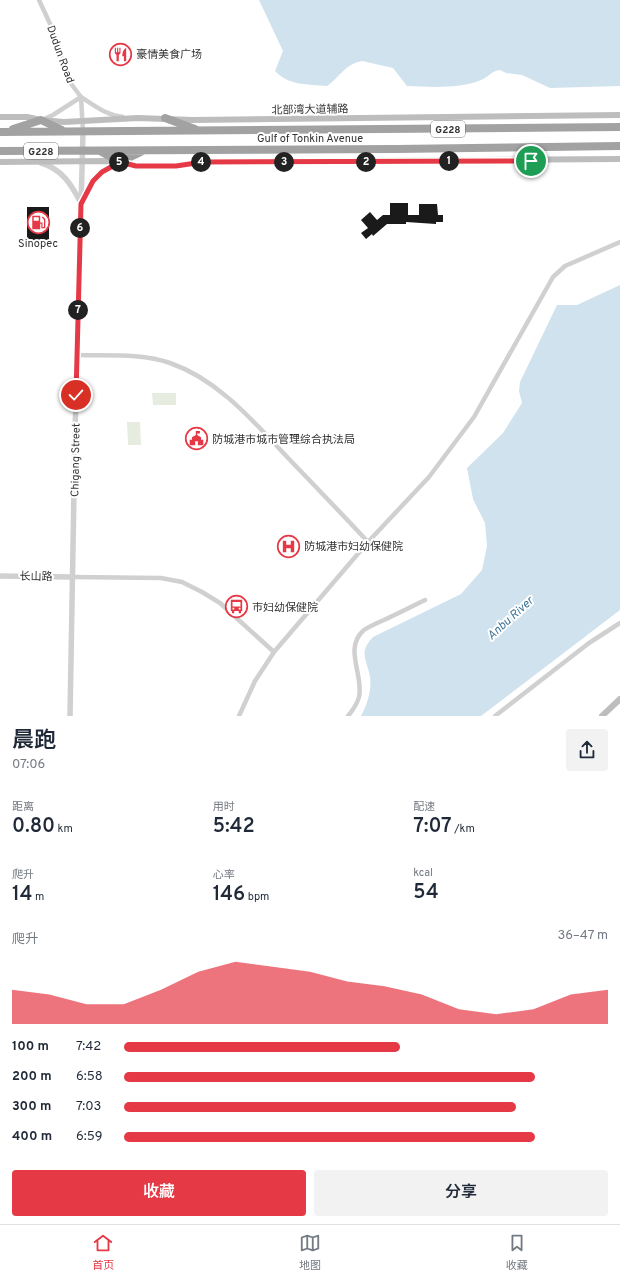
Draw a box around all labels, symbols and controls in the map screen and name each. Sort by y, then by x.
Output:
street label: Dudun Road [43,24,77,85]
restaurant icon: 豪情美食广场 [108,41,134,67]
place label: 豪情美食广场 [136,48,202,62]
street label: 北部湾大道辅路 [271,102,349,118]
road number: G228 [431,121,465,137]
street label: Gulf of Tonkin Avenue [257,132,363,146]
road number: G228 [24,143,58,159]
pin [514,144,548,178]
icon: arrive [520,150,542,172]
pin: 1 [439,151,459,171]
pin: 5 [109,152,129,172]
pin: 4 [191,152,211,172]
pin: 3 [274,152,294,172]
pin: 2 [356,152,376,172]
text: 1 [447,154,451,168]
text: 5 [116,155,122,169]
text: 4 [197,155,205,169]
text: 3 [281,155,287,169]
text: 2 [363,155,369,169]
fuel station icon: Sinopec [25,210,51,236]
pin: 6 [70,218,90,238]
text: 6 [77,221,83,235]
place label: Sinopec [18,237,58,251]
pin: 7 [68,300,88,320]
text: 7 [75,303,81,317]
pin [59,378,93,412]
icon: check [65,384,87,406]
street label: Chigang Street [68,423,84,497]
public building icon: 防城港市城市管理综合执法局 [183,426,209,452]
place label: 防城港市城市管理综合执法局 [212,433,355,447]
hospital icon: 防城港市妇幼保健院 [276,533,302,559]
place label: 防城港市妇幼保健院 [304,540,403,554]
street label: 长山路 [19,570,53,584]
water label: Anbu River [484,593,538,644]
bus stop icon: 巿妇幼保健院 [223,594,249,620]
place label: 巿妇幼保健院 [252,601,318,615]
text: 晨跑 [12,728,56,755]
button: share [566,729,608,771]
text: 07:06 [12,757,45,773]
text: 距离 [12,800,34,814]
text: 用时 [213,800,235,814]
text: 配速 [413,800,435,814]
text: 0.80 [12,814,55,840]
text: 5:42 [213,814,255,840]
text: 7:07 [413,814,452,840]
text: km [55,822,73,836]
text: /km [452,822,475,836]
text: kcal [413,866,433,880]
text: 爬升 [12,868,34,882]
text: 心率 [213,868,235,882]
text: 54 [413,880,439,906]
text: 14 [12,882,32,908]
text: 146 [213,882,245,908]
text: m [32,890,44,904]
text: bpm [245,890,269,904]
text: 36–47 m [558,928,608,944]
text: 爬升 [12,932,38,948]
text: 100 m [12,1039,49,1055]
text: 7:42 [76,1039,101,1055]
text: 200 m [12,1069,52,1085]
text: 6:58 [76,1069,103,1085]
text: 300 m [12,1099,51,1115]
text: 7:03 [76,1099,101,1115]
text: 400 m [12,1129,52,1145]
text: 6:59 [76,1129,102,1145]
button: 收藏 [12,1170,306,1216]
button: 分享 [314,1170,608,1216]
tab: 首页 [92,1232,114,1273]
tab: 地图 [299,1232,321,1273]
tab: 收藏 [506,1232,528,1273]

